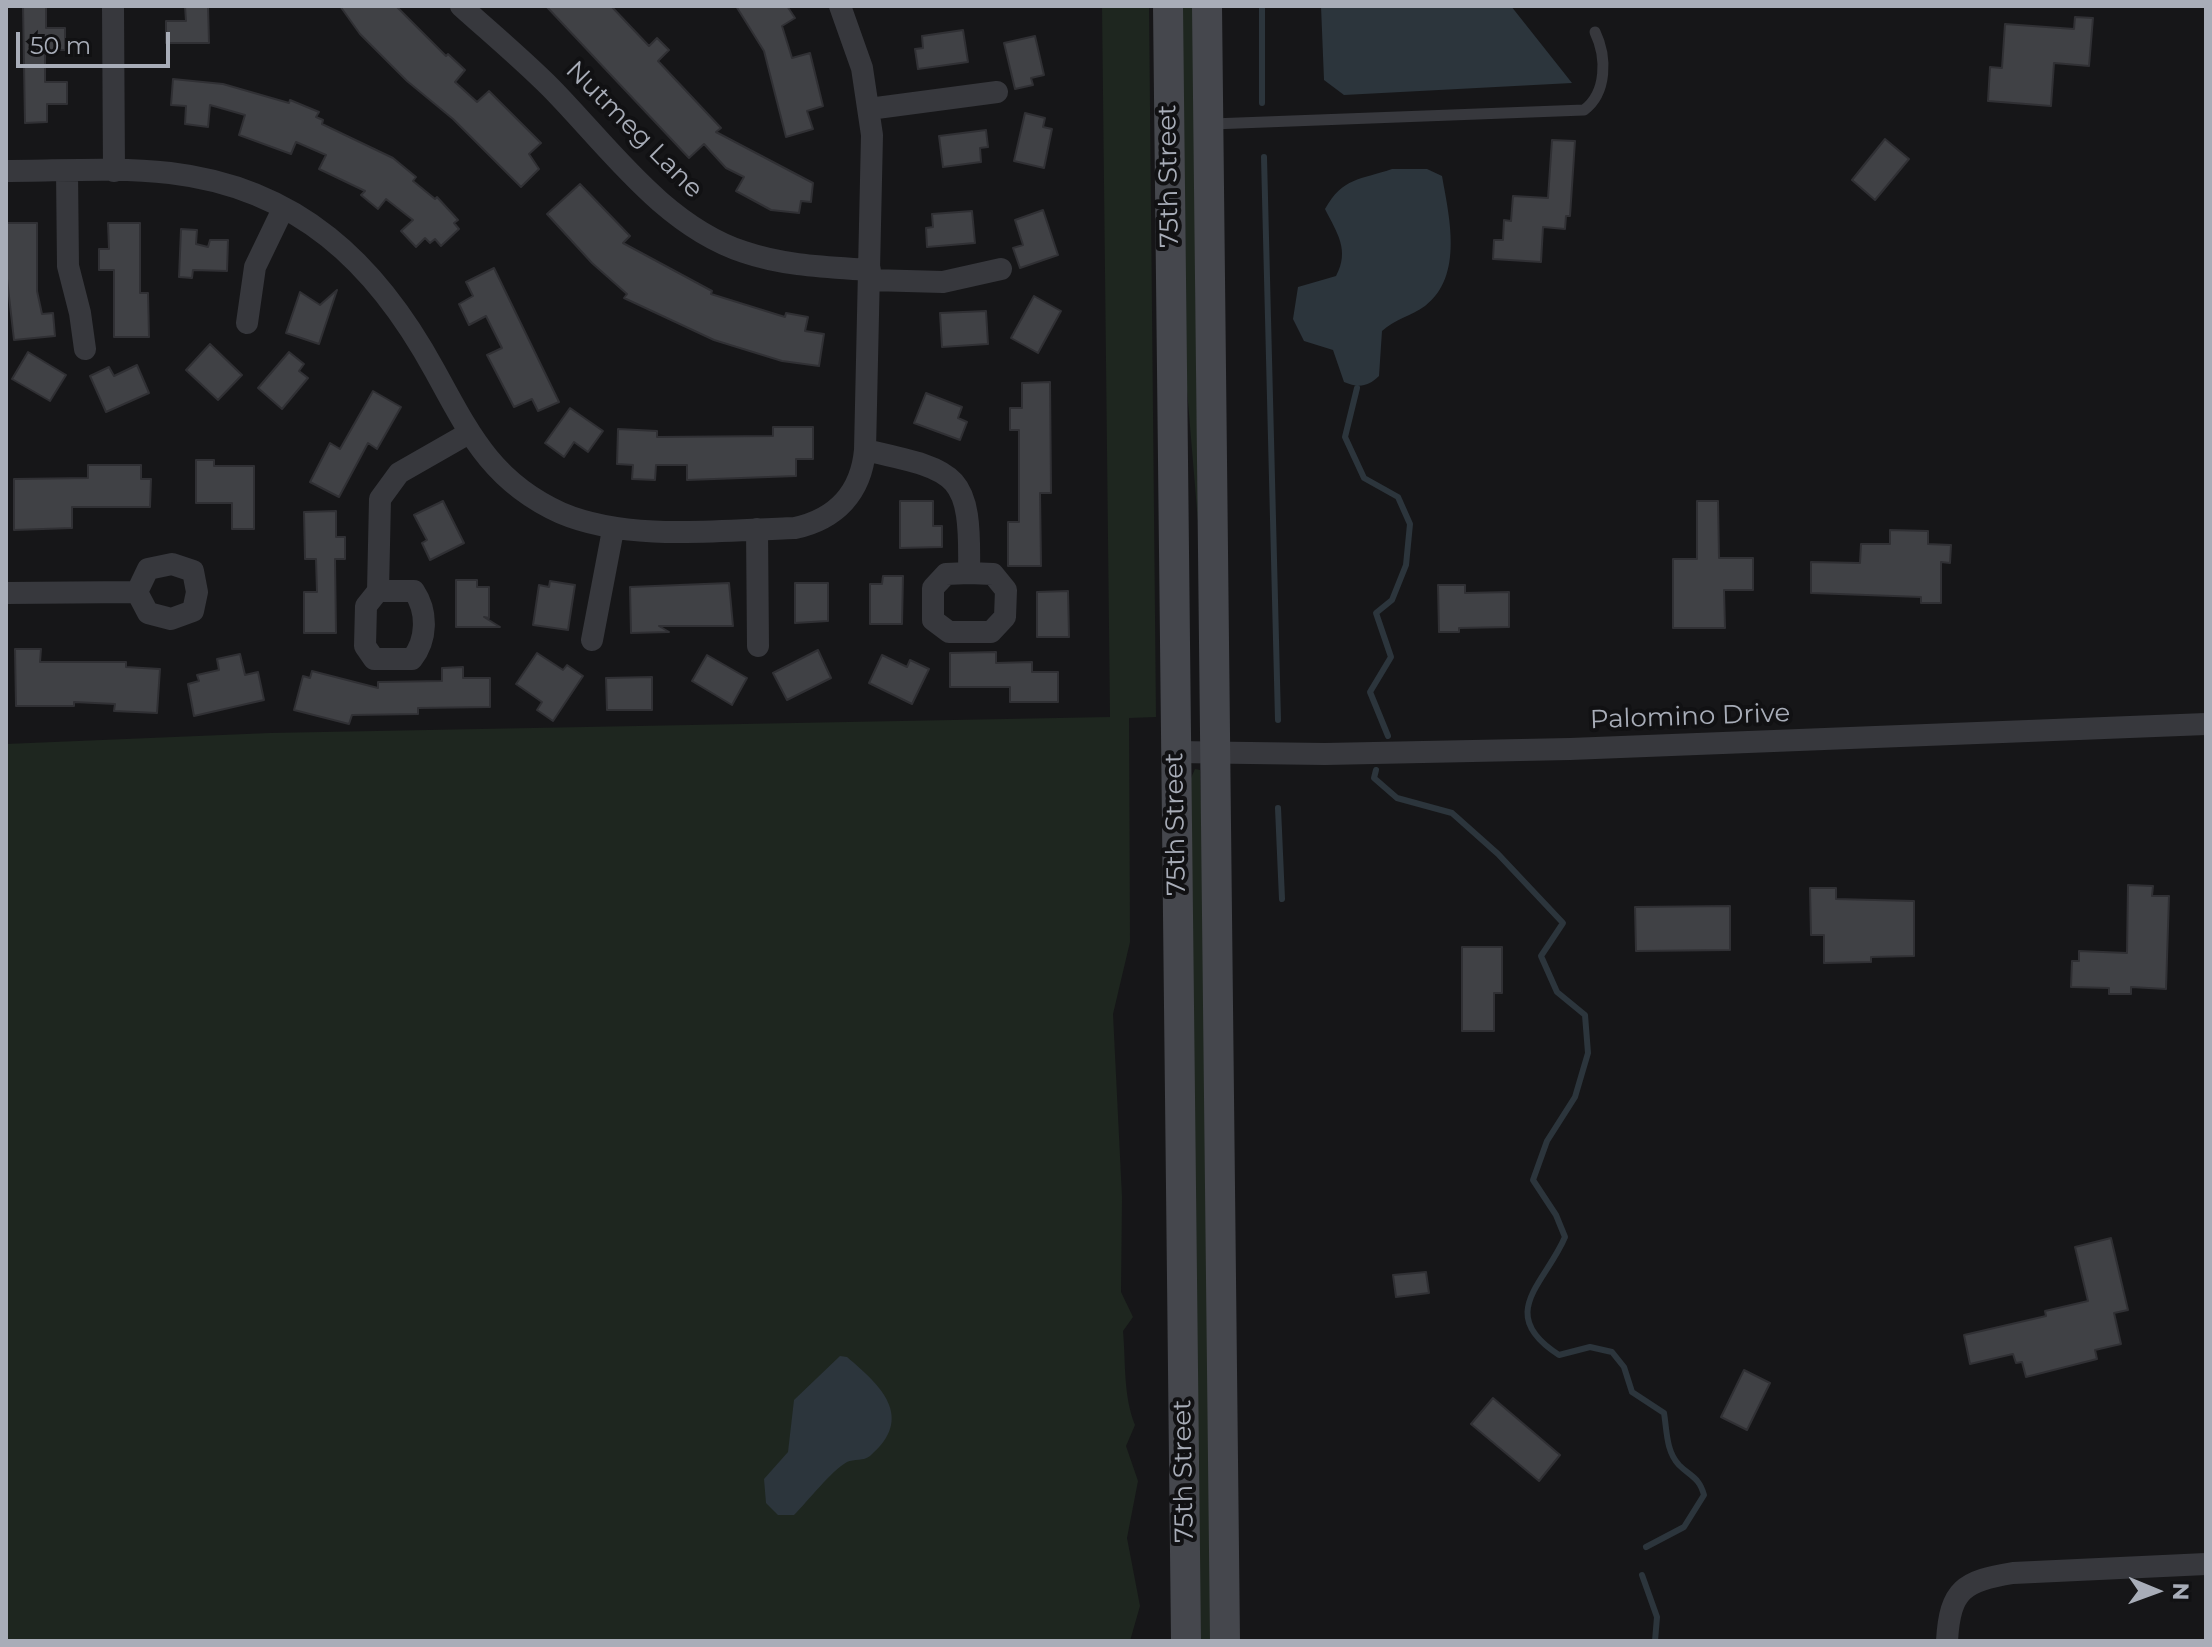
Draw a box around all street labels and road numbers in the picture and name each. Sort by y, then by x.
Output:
street label: Nutmeg Lane [559,55,709,205]
street label: 75th Street [1152,104,1186,248]
street label: Palomino Drive [1589,698,1791,736]
street label: 75th Street [1159,752,1193,896]
street label: 75th Street [1167,1399,1201,1543]

